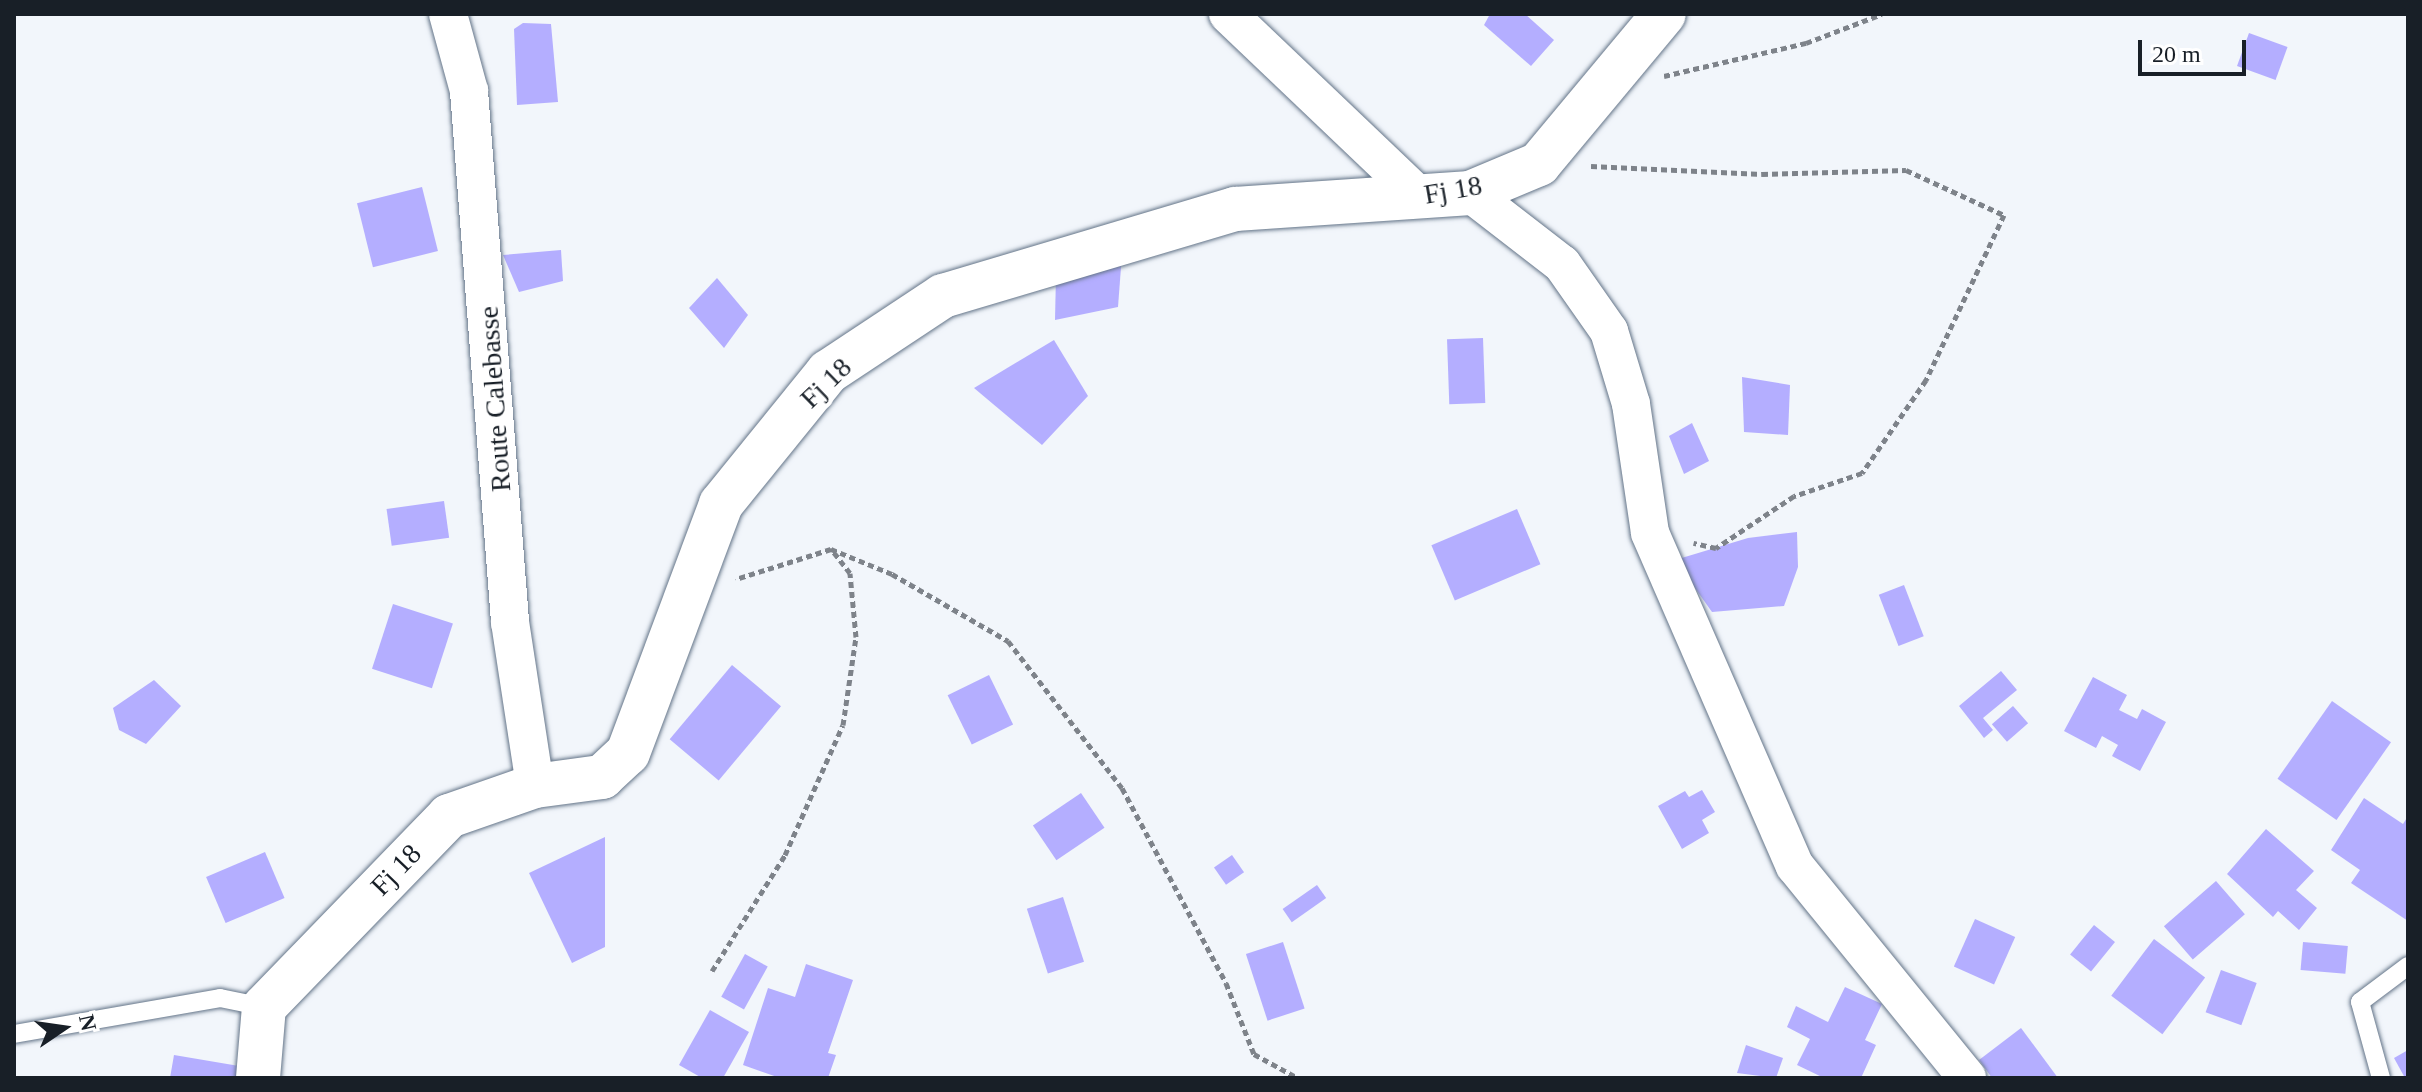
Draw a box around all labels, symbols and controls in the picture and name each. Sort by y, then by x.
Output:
scale bar [2142,24,2250,74]
text: 20 m [2152,41,2201,67]
street label: Fj 18 [1421,168,1485,212]
street label: Route Calebasse [472,305,518,493]
street label: Fj 18 [793,351,859,415]
street label: Fj 18 [364,837,428,903]
north arrow [24,988,104,1068]
text: N [74,1012,102,1033]

